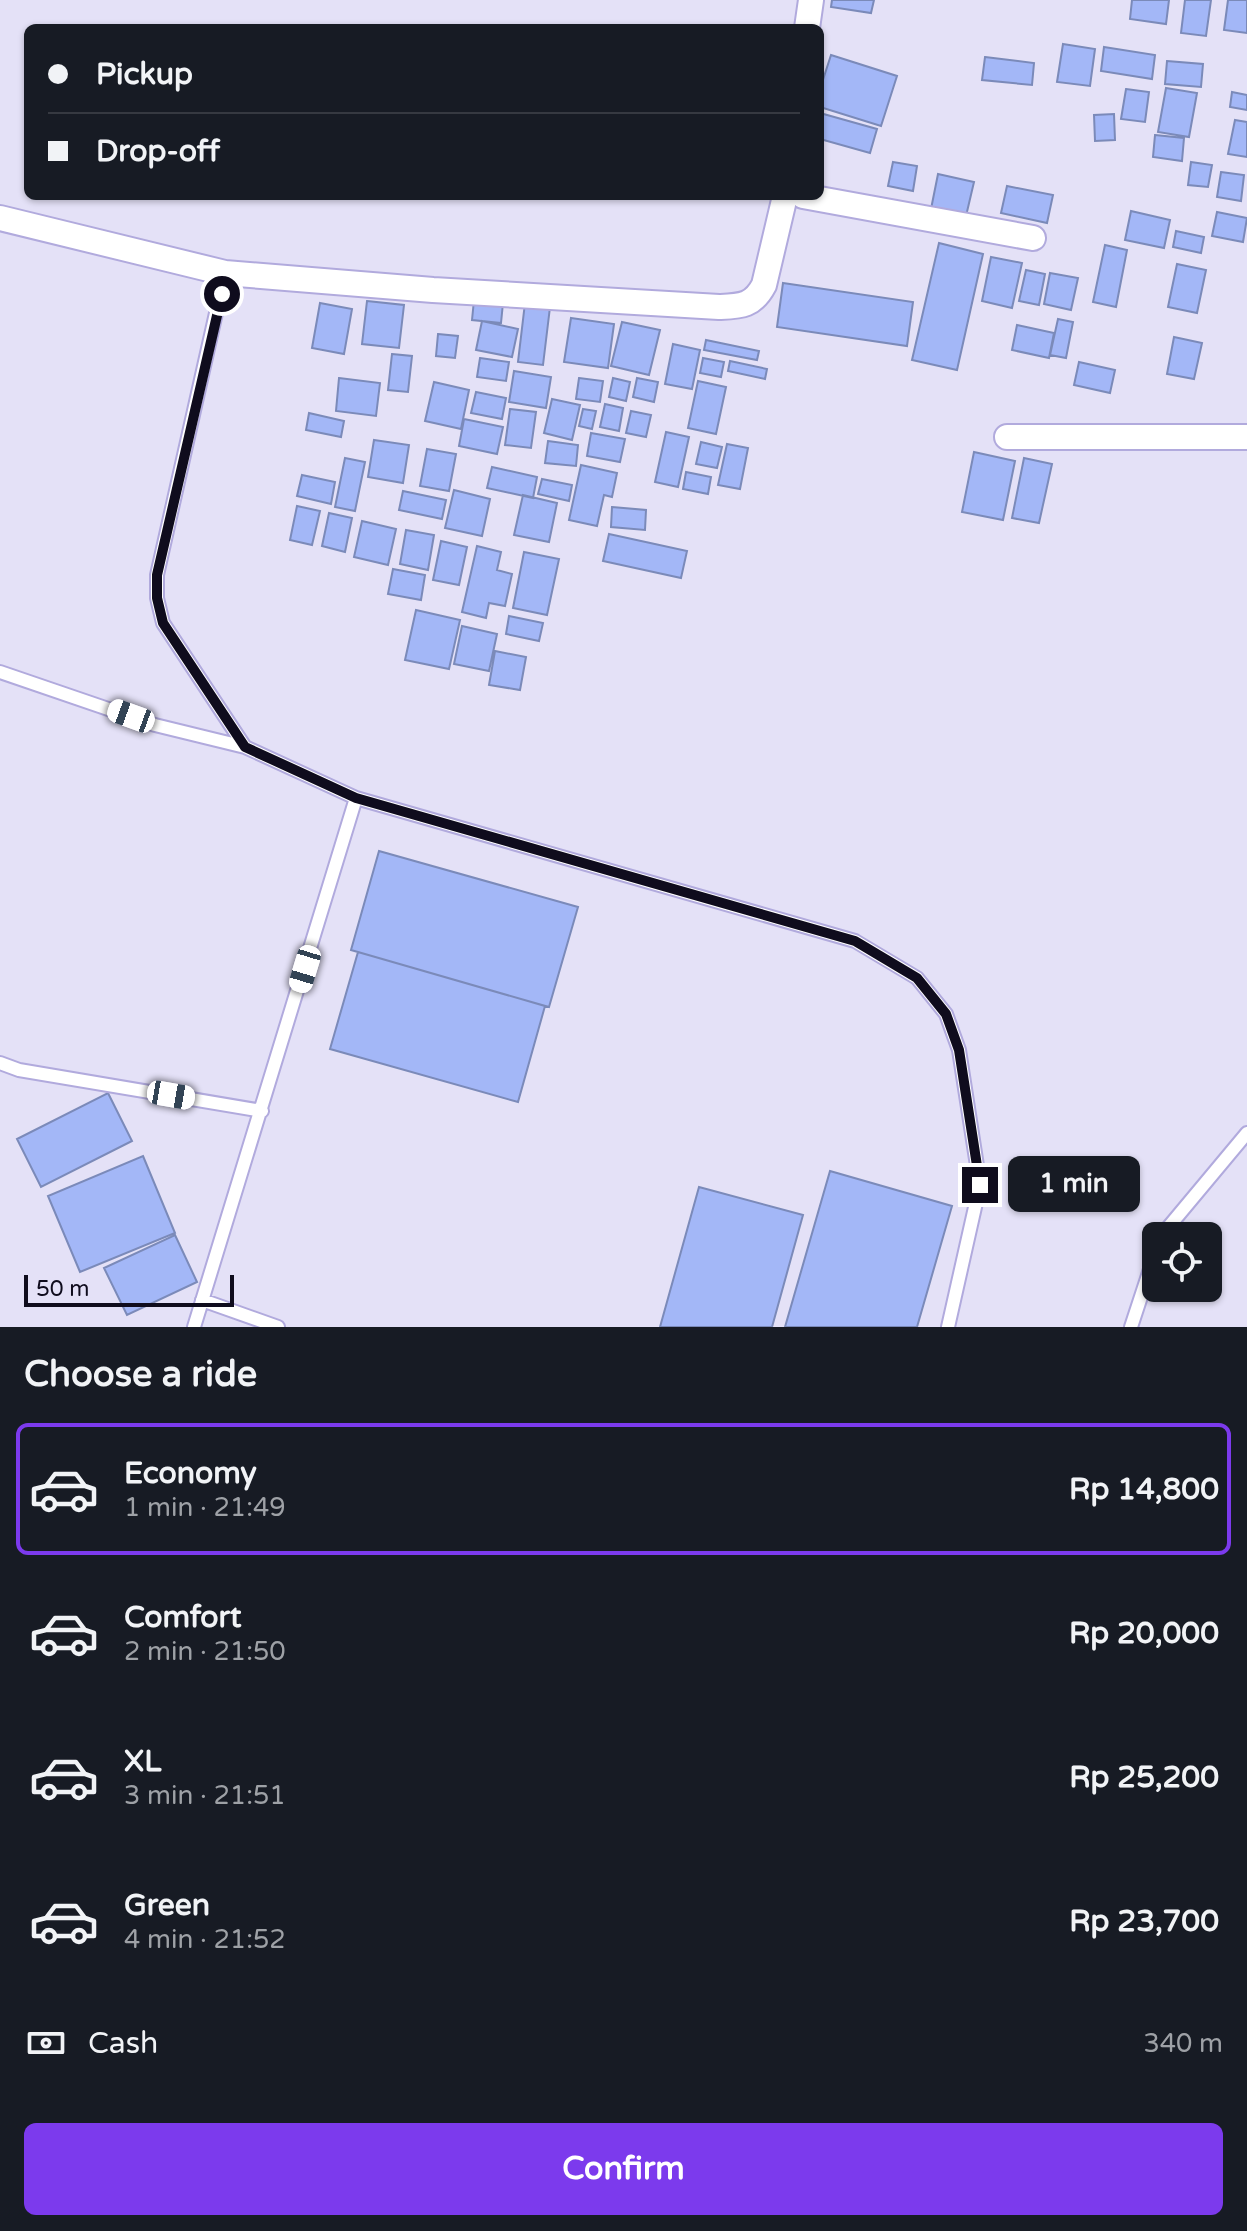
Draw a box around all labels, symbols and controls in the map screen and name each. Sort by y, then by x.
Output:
text: Pickup [96,56,193,93]
text: Drop-off [96,133,220,170]
route start [204,276,240,312]
car [104,697,158,735]
car [287,943,323,995]
car [145,1079,197,1111]
callout: 1 min [1008,1157,1140,1213]
route end [962,1167,998,1203]
text: 1 min [1039,1168,1109,1199]
map controls [1142,1222,1222,1302]
button: locate [1142,1222,1222,1302]
scale bar [24,1271,234,1307]
text: 50 m [36,1276,90,1302]
text: Choose a ride [24,1353,257,1396]
icon: car [28,1453,100,1525]
text: Economy [124,1455,257,1492]
text: Rp 14,800 [1069,1471,1219,1508]
text: 1 min · 21:49 [124,1492,286,1523]
icon: car [28,1597,100,1669]
text: Comfort [124,1599,242,1636]
text: Rp 20,000 [1069,1615,1219,1652]
text: 2 min · 21:50 [124,1636,286,1667]
icon: car [28,1741,100,1813]
text: XL [124,1743,161,1780]
text: Rp 25,200 [1069,1759,1219,1796]
text: 3 min · 21:51 [124,1780,286,1811]
icon: car [28,1885,100,1957]
text: Green [124,1887,210,1924]
text: Rp 23,700 [1069,1903,1219,1940]
text: 4 min · 21:52 [124,1924,286,1955]
icon: cash [24,2021,68,2065]
text: Cash [88,2025,158,2062]
text: 340 m [1143,2028,1223,2059]
button: Confirm [24,2123,1223,2215]

